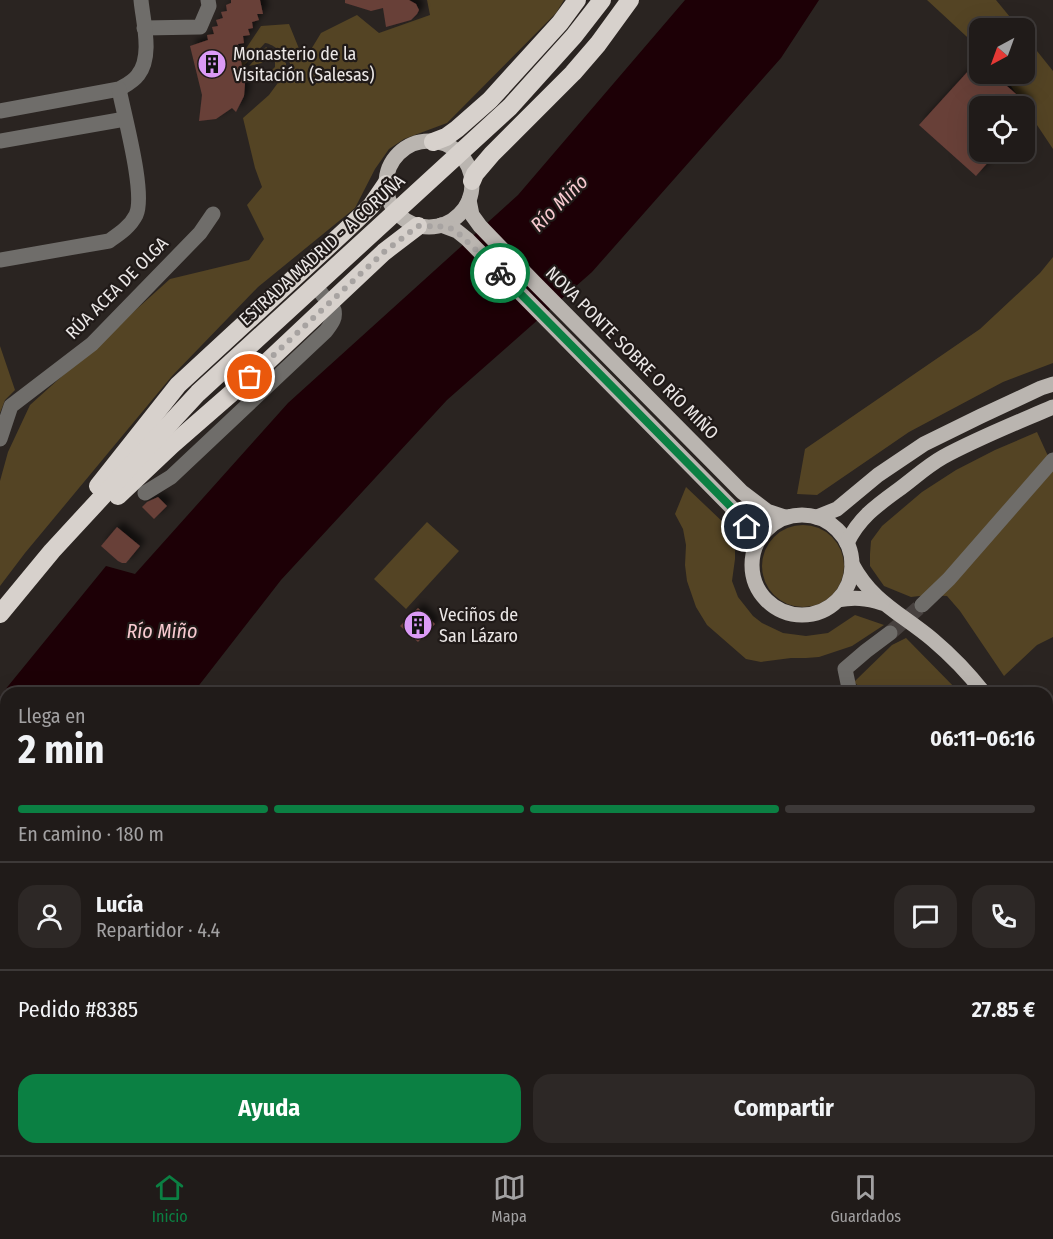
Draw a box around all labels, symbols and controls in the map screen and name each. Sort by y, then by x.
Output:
north arrow [969,18,1035,84]
map controls [969,18,1035,162]
place label: Monasterio de la Visitación (Salesas) [233,43,375,86]
building icon: Monasterio de la Visitación (Salesas) [196,48,228,80]
button: locate [969,96,1035,162]
street label: ESTRADA MADRID - A CORUÑA [235,169,410,330]
water label: Río Miño [525,169,593,237]
street label: RÚA ACEA DE OLGA [61,231,173,344]
courier [470,243,530,303]
icon: bike [484,257,517,290]
street label: NOVA PONTE SOBRE O RÍO MIÑO [541,261,724,444]
pin [224,351,275,402]
icon: bag [233,360,266,393]
pin [721,501,772,552]
icon: home [730,510,763,543]
place label: Veciños de San Lázaro [439,604,518,647]
building icon: Veciños de San Lázaro [402,609,434,641]
water label: Río Miño [126,619,198,643]
text: Llega en [18,704,86,728]
text: 06:11–06:16 [930,725,1035,752]
text: 2 min [18,727,104,773]
text: En camino · 180 m [18,822,164,846]
button: person [18,885,81,948]
button: chat [894,885,957,948]
button: phone [972,885,1035,948]
text: Lucía [96,891,144,918]
text: Repartidor · 4.4 [96,918,220,942]
text: Pedido #8385 [18,996,138,1023]
text: 27.85 € [972,996,1035,1023]
button: Ayuda [18,1074,521,1143]
button: Compartir [533,1074,1035,1143]
tab: Inicio [152,1171,188,1226]
tab: Mapa [491,1171,527,1226]
tab: Guardados [830,1171,901,1226]

